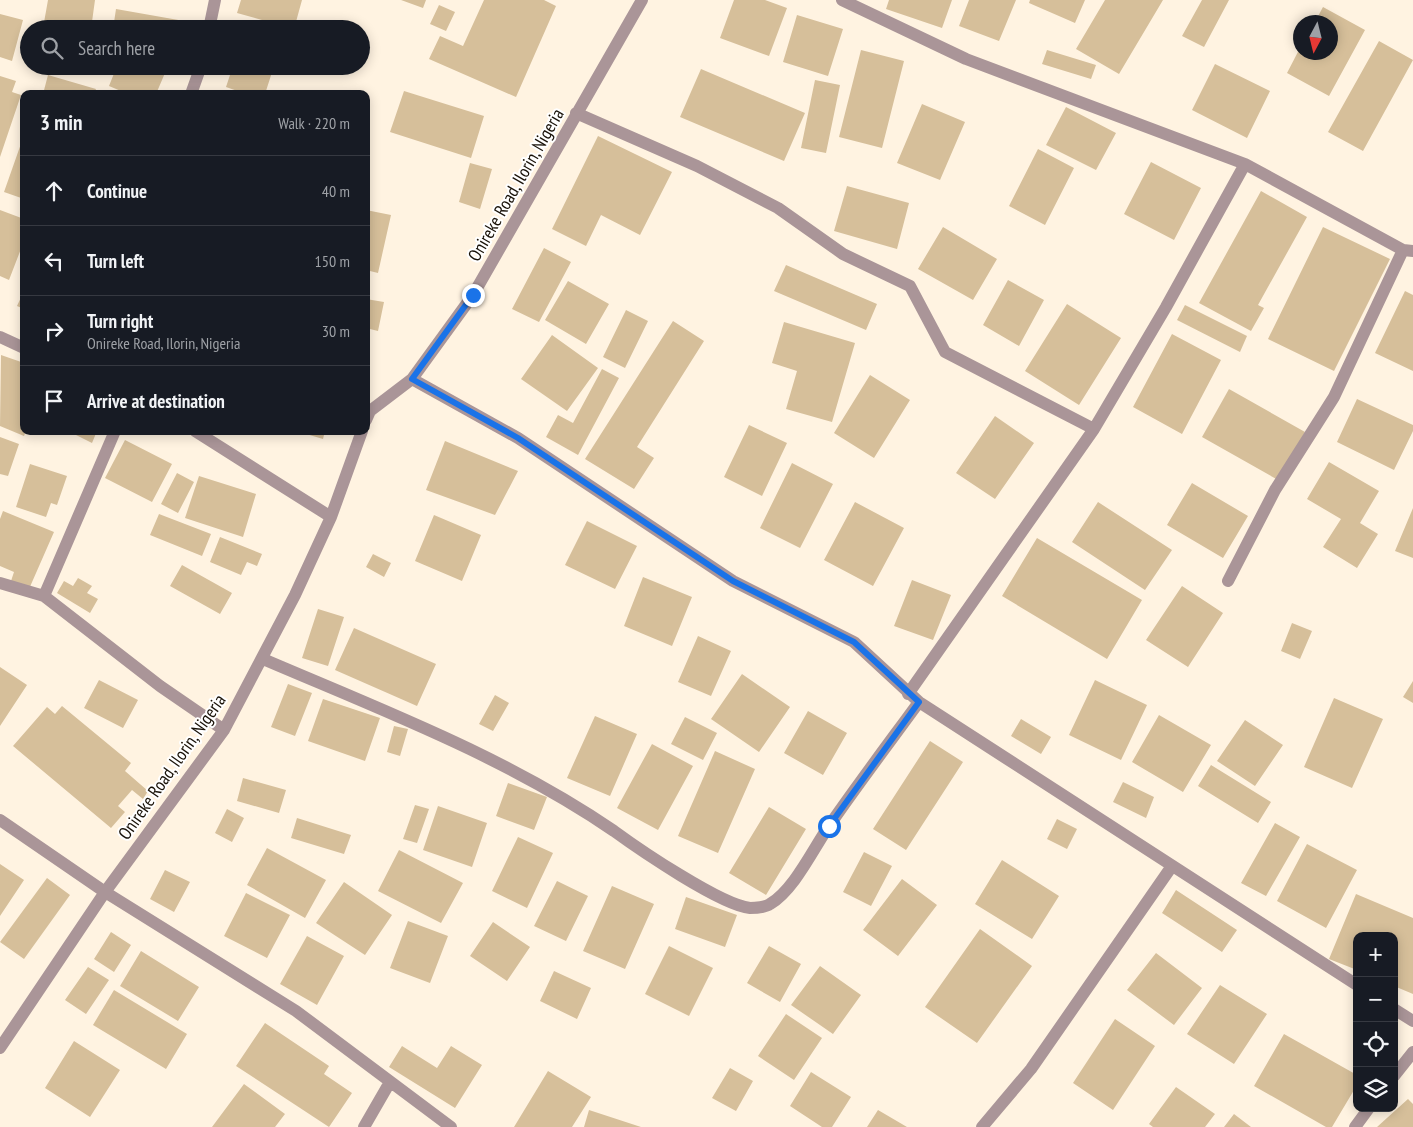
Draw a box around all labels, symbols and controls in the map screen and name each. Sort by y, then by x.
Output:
north arrow [1293,15,1338,60]
search box [20,20,370,75]
icon: search [38,34,66,62]
text: Search here [78,36,155,60]
street label: Onireke Road, Ilorin, Nigeria [462,104,569,265]
text: 3 min [40,109,82,136]
text: Walk · 220 m [278,113,350,133]
icon: ahead [40,177,68,205]
text: Continue [87,179,147,203]
text: 40 m [322,181,350,201]
icon: left [40,247,68,275]
text: Turn left [87,249,144,273]
text: 150 m [315,251,350,271]
route end [462,284,485,307]
text: Turn right [87,309,153,333]
icon: right [40,317,68,345]
text: 30 m [322,321,350,341]
text: Onireke Road, Ilorin, Nigeria [87,333,240,353]
icon: arrive [40,387,68,415]
text: Arrive at destination [87,389,225,413]
street label: Onireke Road, Ilorin, Nigeria [113,689,230,844]
route start [818,815,841,838]
map controls [1353,932,1398,1112]
button: + [1353,932,1398,977]
button: − [1353,977,1398,1022]
button: locate [1353,1022,1398,1067]
button: layers [1353,1067,1398,1112]

